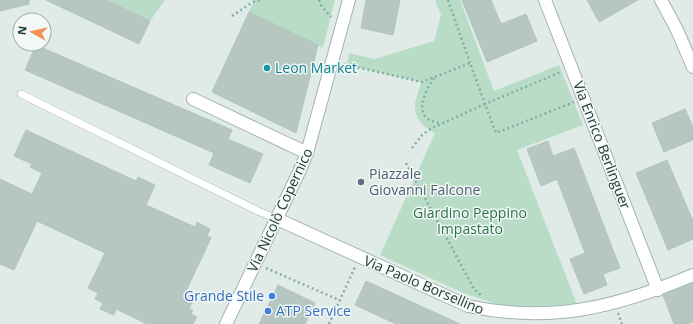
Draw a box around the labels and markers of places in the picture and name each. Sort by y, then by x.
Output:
place label: Leon Market [275,58,357,77]
marker: Leon Market [262,63,272,73]
place label: Piazzale Giovanni Falcone [369,164,481,199]
marker: Piazzale Giovanni Falcone [356,177,366,187]
place label: Grande Stile [184,286,264,305]
marker: Grande Stile [267,291,277,301]
place label: ATP Service [276,301,351,320]
marker: ATP Service [263,306,273,316]

